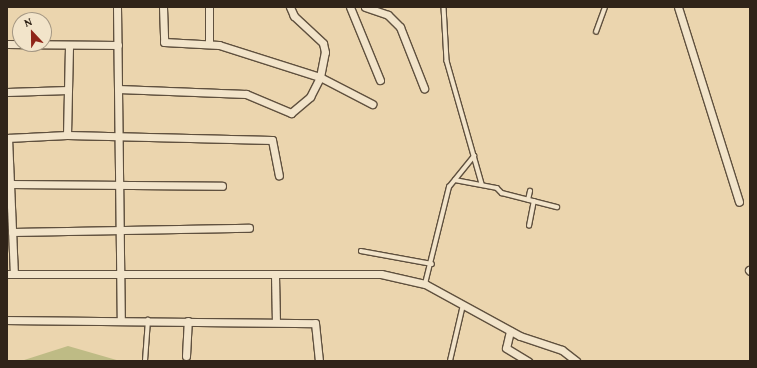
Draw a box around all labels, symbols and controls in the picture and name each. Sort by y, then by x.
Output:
north arrow [12,12,52,52]
text: N [21,13,34,31]

